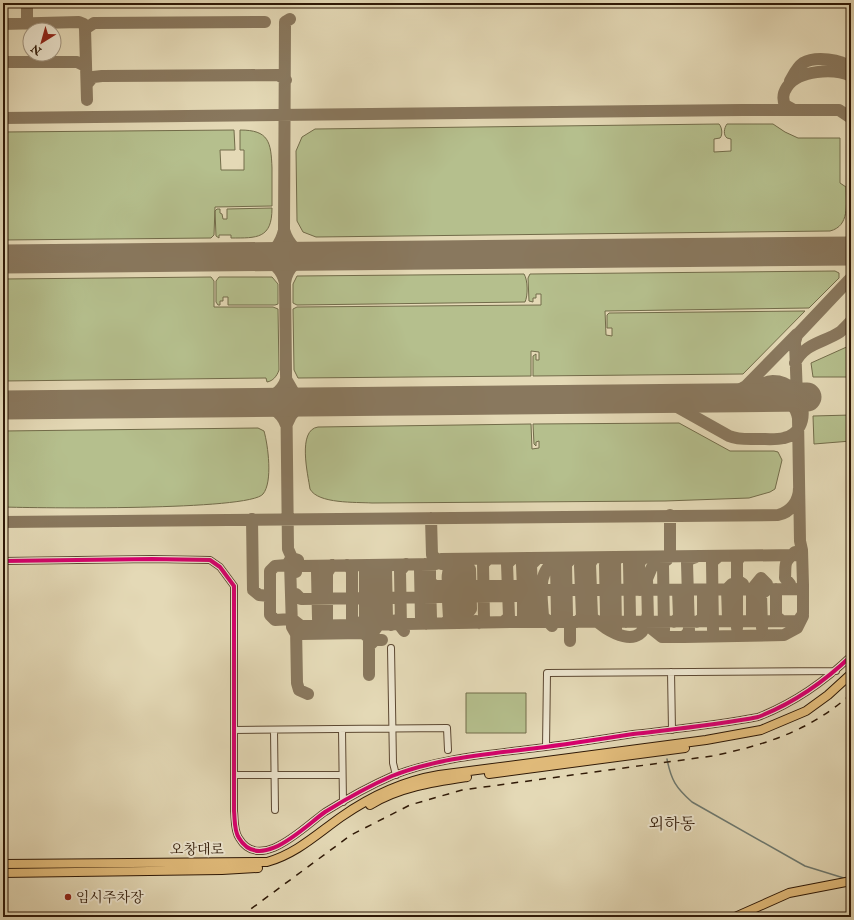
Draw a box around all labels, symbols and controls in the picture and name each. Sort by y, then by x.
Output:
north arrow [22,22,62,62]
text: N [28,40,45,58]
district label: 외하동 [649,815,696,835]
street label: 오창대로 [170,841,225,859]
place label: 임시주차장 [76,889,144,907]
marker: 임시주차장 [63,892,73,902]

